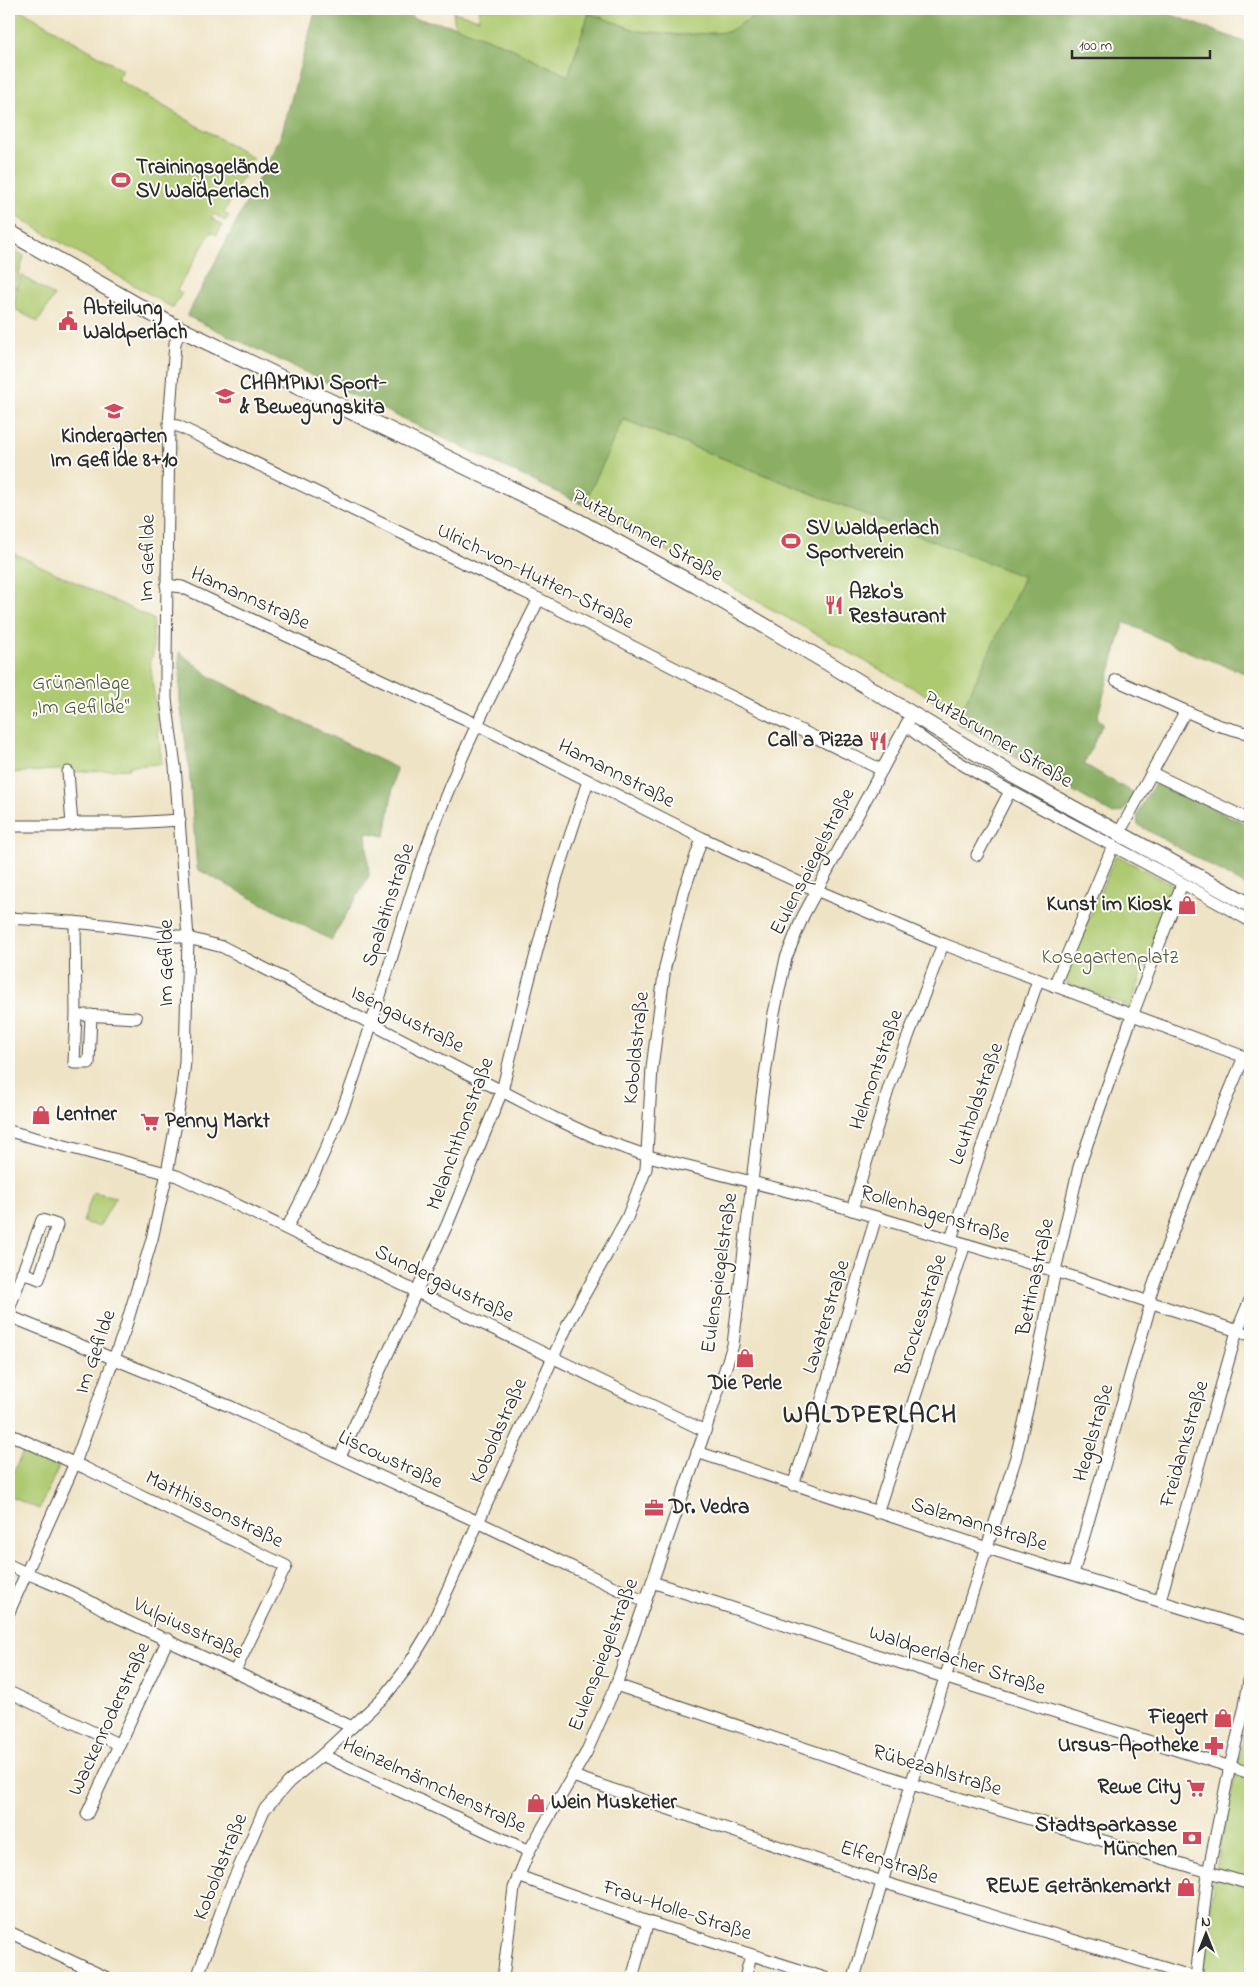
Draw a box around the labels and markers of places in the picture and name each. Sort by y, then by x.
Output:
place label: Trainingsgelände SV Waldperlach [136,153,279,207]
sports icon: Trainingsgelände SV Waldperlach [110,169,132,191]
place label: Abteilung Waldperlach [83,294,187,348]
public building icon: Abteilung Waldperlach [57,310,79,332]
place label: CHAMPINI Sport- & Bewegungskita [239,369,387,425]
school or university icon: CHAMPINI Sport- & Bewegungskita [214,385,236,407]
school or university icon: Kindergarten Im Gefilde 8+10 [103,400,125,422]
place label: Kindergarten Im Gefilde 8+10 [50,422,178,476]
place label: SV Waldperlach Sportverein [806,514,939,568]
sports icon: SV Waldperlach Sportverein [780,530,802,552]
place label: Azko's Restaurant [849,578,947,632]
restaurant icon: Azko's Restaurant [823,594,845,616]
place label: Call a Pizza [768,726,863,756]
restaurant icon: Call a Pizza [867,730,889,752]
place label: Kunst im Kiosk [1046,890,1173,920]
shop icon: Kunst im Kiosk [1176,894,1198,916]
place label: Lentner [56,1100,117,1130]
shop icon: Lentner [30,1104,52,1126]
place label: Penny Markt [165,1107,271,1139]
supermarket icon: Penny Markt [139,1111,161,1133]
shop icon: Die Perle [734,1347,756,1369]
place label: Die Perle [707,1369,782,1399]
place label: Dr. Vedra [668,1493,749,1523]
office icon: Dr. Vedra [643,1497,665,1519]
place label: Fiegert [1148,1703,1209,1735]
shop icon: Fiegert [1212,1707,1234,1729]
place label: Ursus-Apotheke [1058,1731,1200,1761]
pharmacy icon: Ursus-Apotheke [1203,1735,1225,1757]
place label: Rewe City [1098,1773,1181,1805]
supermarket icon: Rewe City [1185,1777,1207,1799]
place label: Wein Musketier [551,1788,677,1818]
shop icon: Wein Musketier [525,1792,547,1814]
place label: Stadtsparkasse München [1035,1811,1178,1865]
bank icon: Stadtsparkasse München [1181,1827,1203,1849]
place label: REWE Getränkemarkt [986,1872,1172,1902]
shop icon: REWE Getränkemarkt [1175,1876,1197,1898]

